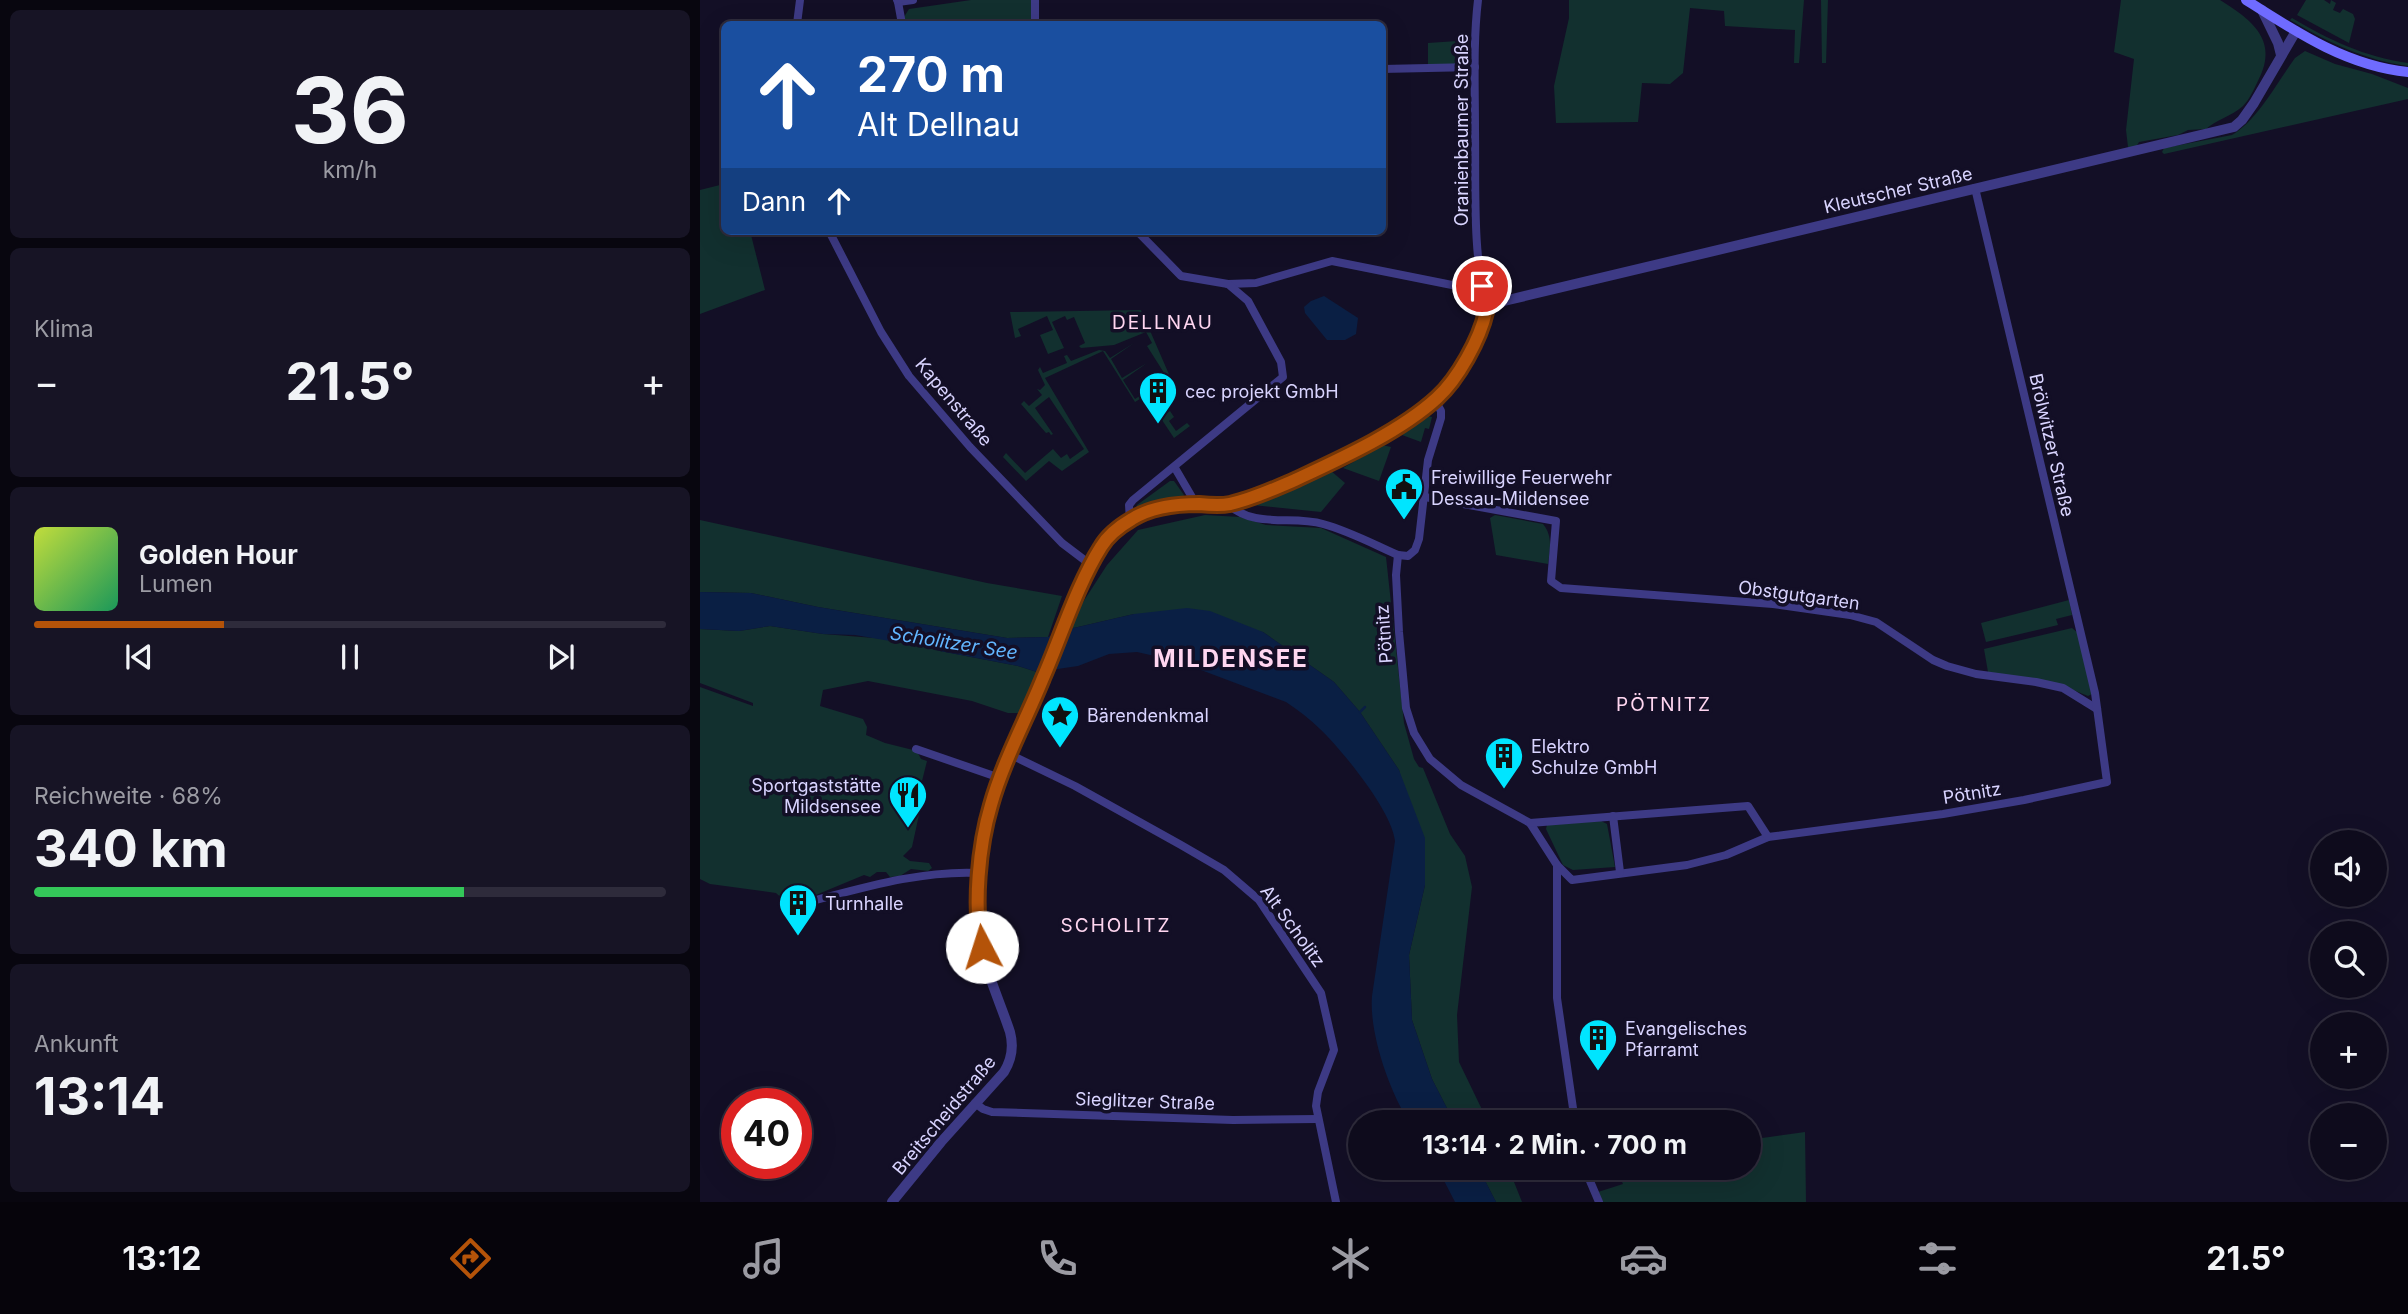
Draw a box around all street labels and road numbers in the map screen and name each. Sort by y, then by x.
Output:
street label: Oranienbaumer Straße [1451,34,1472,226]
street label: Kleutscher Straße [1822,163,1974,217]
street label: Kapenstraße [911,354,997,450]
street label: Brölwitzer Straße [2025,371,2079,519]
street label: Obstgutgarten [1737,576,1861,614]
street label: Pötnitz [1371,604,1397,664]
street label: Pötnitz [1941,778,2003,808]
street label: Alt Scholitz [1256,881,1330,971]
street label: Breitscheidstraße [888,1051,1000,1179]
street label: Sieglitzer Straße [1075,1088,1215,1114]

